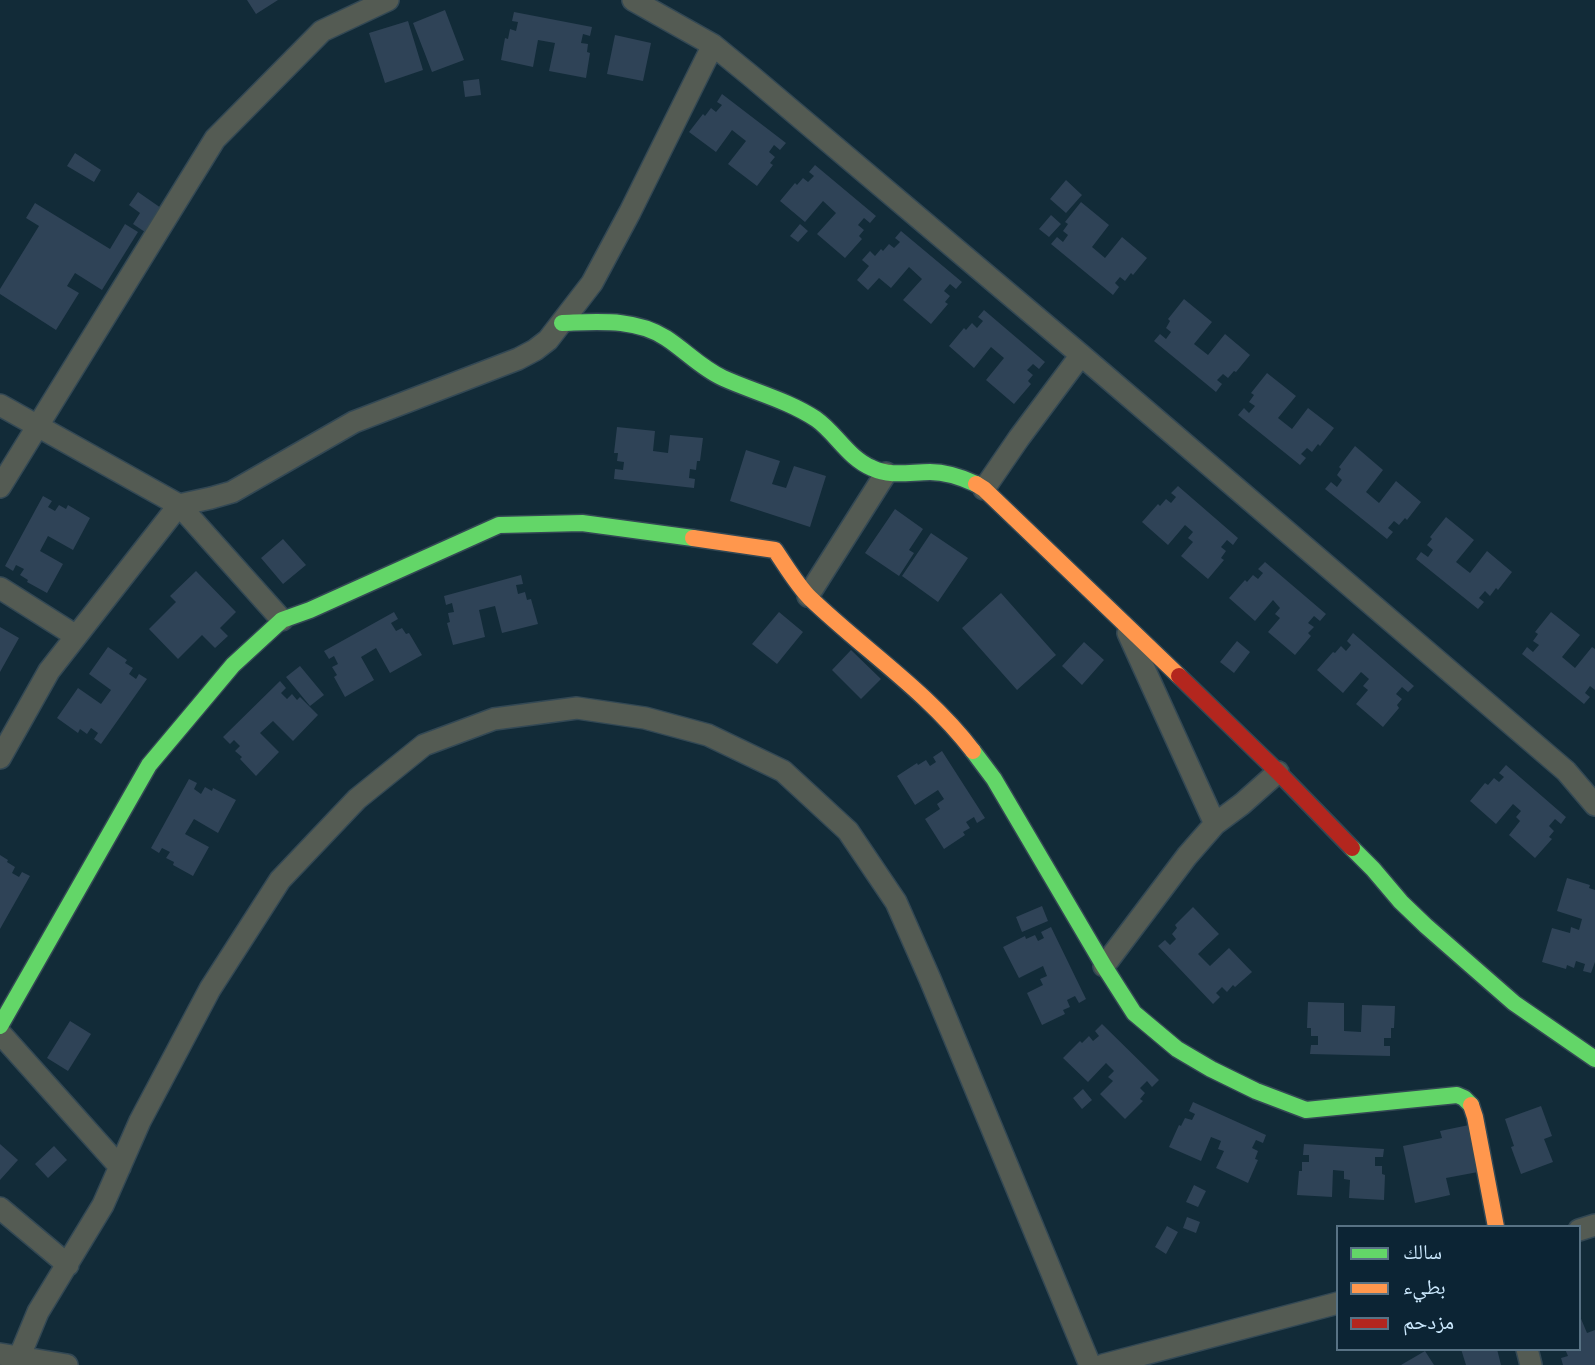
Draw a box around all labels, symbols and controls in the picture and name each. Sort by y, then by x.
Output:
legend [1336,1225,1581,1351]
text: سالك [1403,1235,1442,1267]
text: بطيء [1403,1270,1446,1302]
text: مزدحم [1403,1305,1454,1337]

